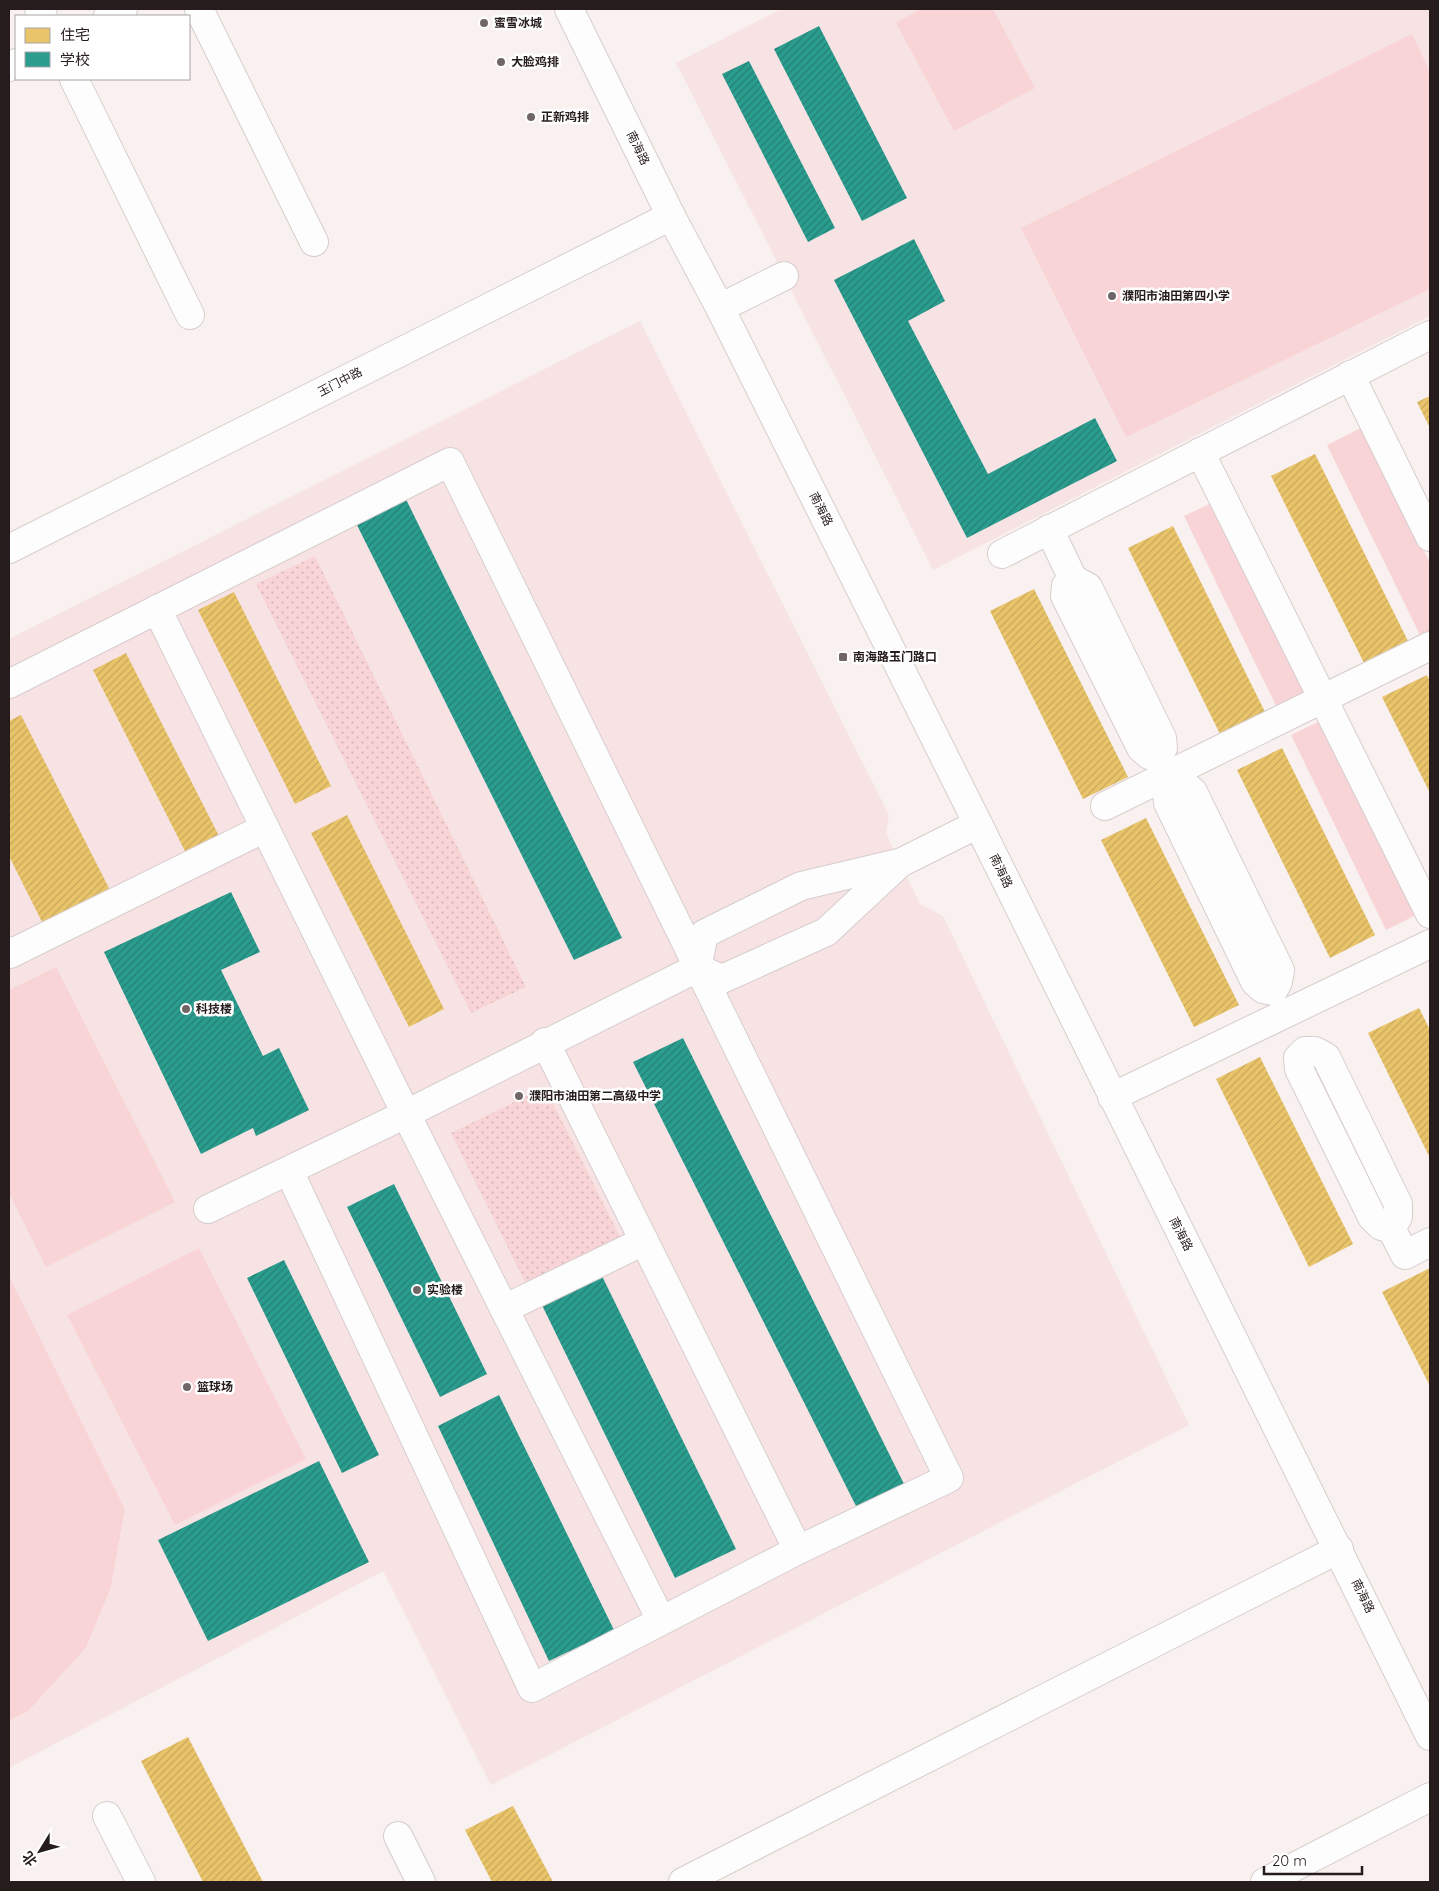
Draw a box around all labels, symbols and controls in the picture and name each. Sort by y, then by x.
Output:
legend [15,15,190,80]
place label: 蜜雪冰城 [494,15,542,30]
marker: 蜜雪冰城 [478,17,490,29]
text: 住宅 [60,25,90,44]
text: 学校 [60,50,90,69]
place label: 大脸鸡排 [511,54,559,69]
marker: 大脸鸡排 [495,56,507,68]
place label: 正新鸡排 [541,109,589,124]
marker: 正新鸡排 [525,111,537,123]
street label: 南海路 [624,128,653,167]
place label: 濮阳市油田第四小学 [1122,288,1230,303]
marker: 濮阳市油田第四小学 [1106,290,1118,302]
street label: 玉门中路 [315,364,365,399]
street label: 南海路 [807,489,836,528]
place label: 南海路玉门路口 [853,649,937,664]
marker: 南海路玉门路口 [837,651,849,663]
street label: 南海路 [987,851,1016,890]
place label: 科技楼 [196,1001,232,1016]
marker: 科技楼 [180,1003,192,1015]
place label: 濮阳市油田第二高级中学 [529,1088,661,1103]
marker: 濮阳市油田第二高级中学 [513,1090,525,1102]
street label: 南海路 [1167,1214,1196,1253]
place label: 实验楼 [427,1282,463,1297]
marker: 实验楼 [411,1284,423,1296]
place label: 篮球场 [197,1379,233,1394]
marker: 篮球场 [181,1381,193,1393]
street label: 南海路 [1349,1576,1378,1615]
north arrow [15,1826,65,1876]
scale bar [1264,1844,1362,1876]
text: 北 [18,1848,41,1870]
text: 20 m [1272,1851,1307,1870]

